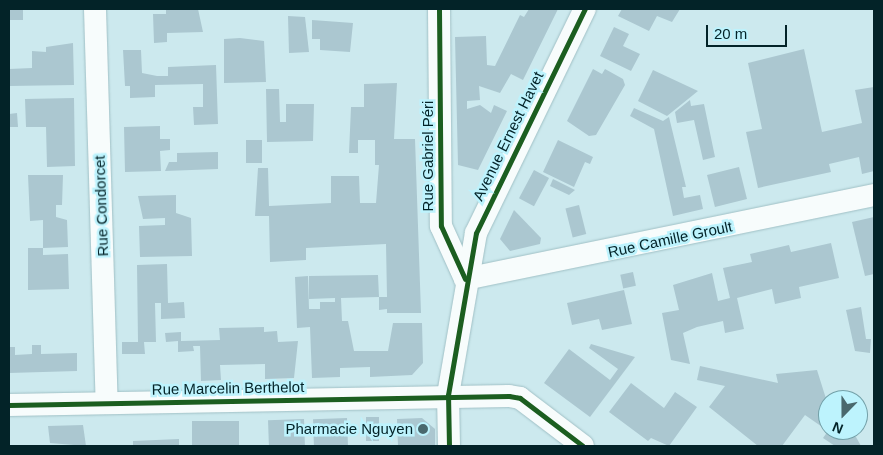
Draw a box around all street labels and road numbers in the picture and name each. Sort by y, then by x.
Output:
street label: Avenue Ernest Havet [469,68,547,204]
street label: Rue Gabriel Péri [419,101,437,211]
street label: Rue Condorcet [90,155,112,257]
street label: Rue Camille Groult [606,217,734,261]
street label: Rue Marcelin Berthelot [152,378,304,398]

